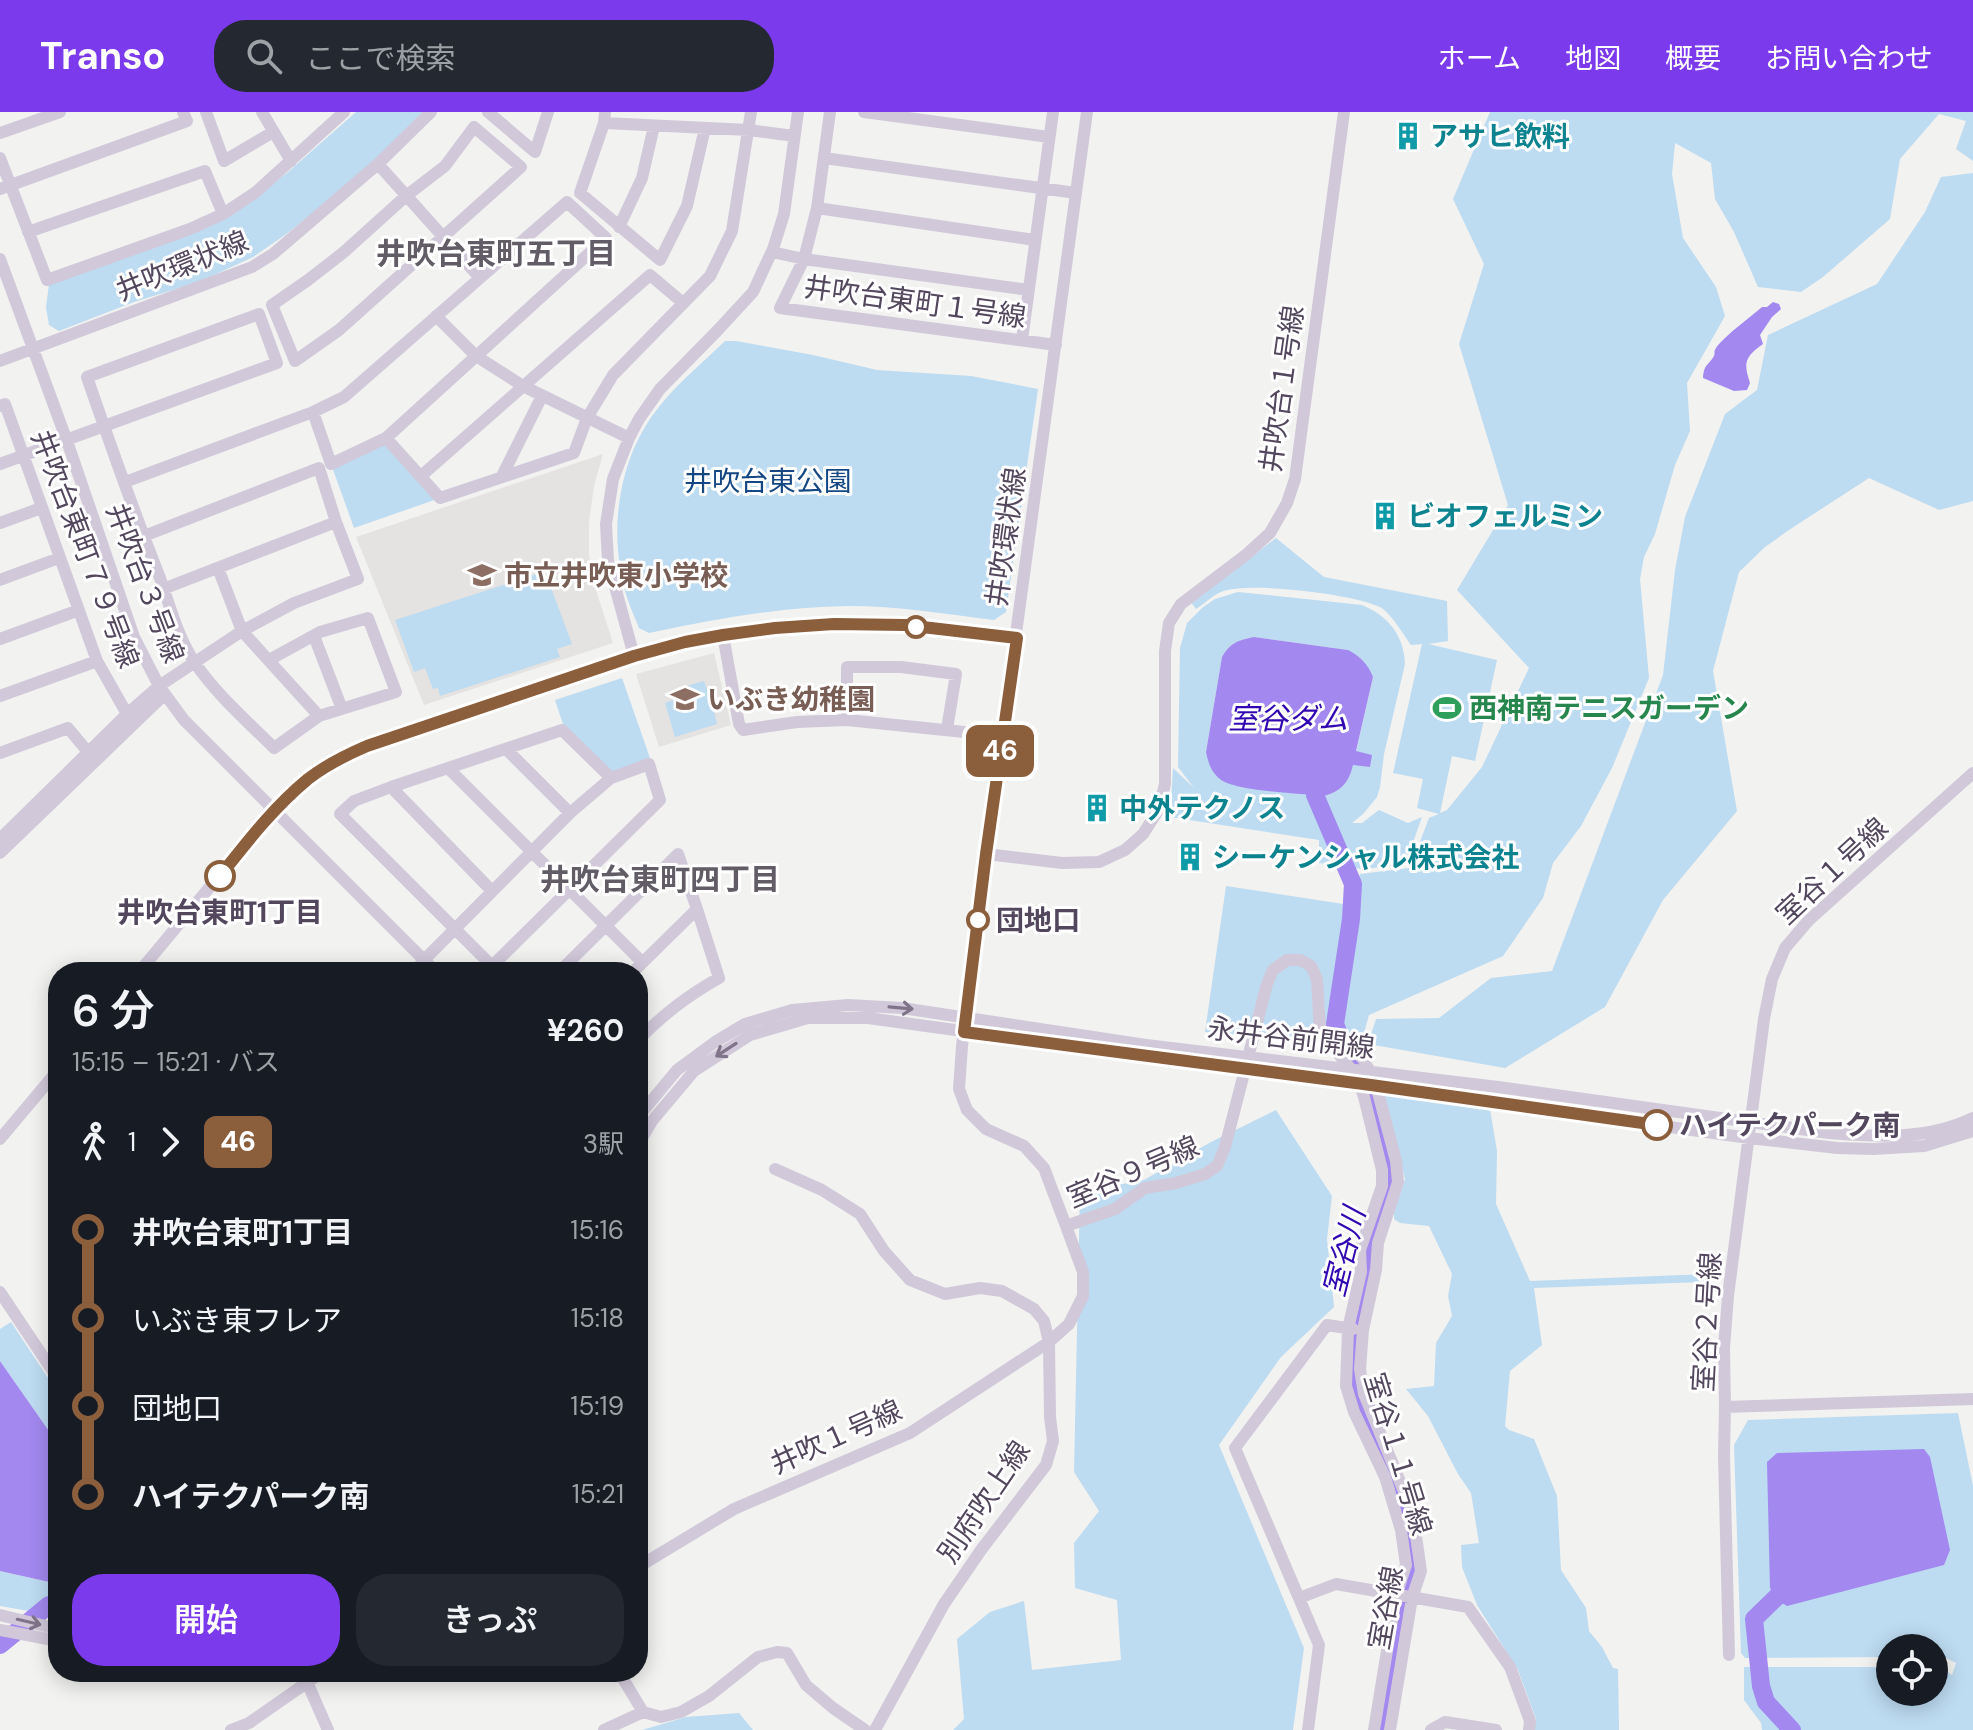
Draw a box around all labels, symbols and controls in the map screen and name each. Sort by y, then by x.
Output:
search box [214,20,774,92]
text: Transo [40,31,166,81]
icon: search [242,34,286,78]
text: ここで検索 [306,39,456,78]
text: ホーム [1438,40,1521,77]
text: 地図 [1565,40,1621,77]
text: 概要 [1665,40,1721,77]
text: お問い合わせ [1765,40,1933,77]
place label: アサヒ飲料 [1430,118,1570,155]
building icon: アサヒ飲料 [1393,121,1423,151]
street label: 井吹環状線 [110,223,254,309]
district label: 井吹台東町五丁目 [376,234,616,273]
street label: 井吹台東町１号線 [802,268,1028,336]
street label: 井吹台１号線 [1252,303,1312,475]
street label: 井吹台東町７９号線 [23,425,147,673]
park label: 井吹台東公園 [684,463,852,500]
street label: 井吹環状線 [978,465,1034,609]
street label: 井吹台３号線 [98,498,192,668]
place label: ビオフェルミン [1407,498,1603,535]
building icon: ビオフェルミン [1370,501,1400,531]
place label: 市立井吹東小学校 [504,557,728,594]
school or university icon: 市立井吹東小学校 [467,560,497,590]
unlabelled marker [905,616,927,638]
place label: いぶき幼稚園 [707,681,875,718]
school or university icon: いぶき幼稚園 [670,684,700,714]
place label: 西神南テニスガーデン [1469,690,1749,727]
sports icon: 西神南テニスガーデン [1432,693,1462,723]
water label: 室谷ダム [1228,699,1348,738]
line badge: 46 [964,725,1036,777]
text: 46 [982,732,1018,769]
place label: 中外テクノス [1119,790,1285,827]
building icon: 中外テクノス [1082,793,1112,823]
street label: 室谷１号線 [1768,810,1896,932]
place label: シーケンシャル株式会社 [1212,839,1519,876]
building icon: シーケンシャル株式会社 [1175,842,1205,872]
district label: 井吹台東町四丁目 [540,860,780,899]
marker: 井吹台東町1丁目 [205,861,235,891]
place label: 井吹台東町1丁目 [117,894,323,931]
place label: 団地口 [996,902,1080,939]
marker: 団地口 [967,909,989,931]
text: 6 分 [72,982,155,1040]
one-way arrow [887,1001,914,1016]
street label: 永井谷前開線 [1205,1009,1377,1067]
text: ¥260 [547,1011,624,1050]
one-way arrow [715,1042,738,1058]
text: 15:15 – 15:21 · バス [72,1045,280,1079]
place label: ハイテクパーク南 [1679,1107,1900,1144]
marker: ハイテクパーク南 [1642,1110,1672,1140]
icon: walk [72,1120,116,1164]
icon: forward [148,1120,192,1164]
text: 46 [220,1123,256,1160]
text: 1 [128,1125,136,1159]
text: 3駅 [583,1127,624,1161]
street label: 室谷９号線 [1061,1128,1205,1216]
water label: 室谷川 [1314,1201,1375,1300]
text: 井吹台東町1丁目 [132,1213,353,1252]
text: 15:16 [570,1213,624,1247]
street label: 室谷２号線 [1685,1251,1729,1393]
text: いぶき東フレア [132,1301,342,1340]
text: 15:18 [571,1301,624,1335]
street label: 室谷１１号線 [1356,1368,1440,1540]
text: 団地口 [132,1389,222,1428]
text: 15:19 [570,1389,624,1423]
street label: 井吹１号線 [765,1392,907,1482]
street label: 別府吹上線 [930,1434,1038,1570]
text: ハイテクパーク南 [132,1477,369,1516]
text: 15:21 [572,1477,624,1511]
street label: 室谷線 [1360,1563,1412,1653]
button: 開始 [72,1574,340,1666]
button: きっぷ [356,1574,624,1666]
one-way arrow [16,1615,41,1630]
map controls [1876,1634,1948,1706]
button: locate [1876,1634,1948,1706]

